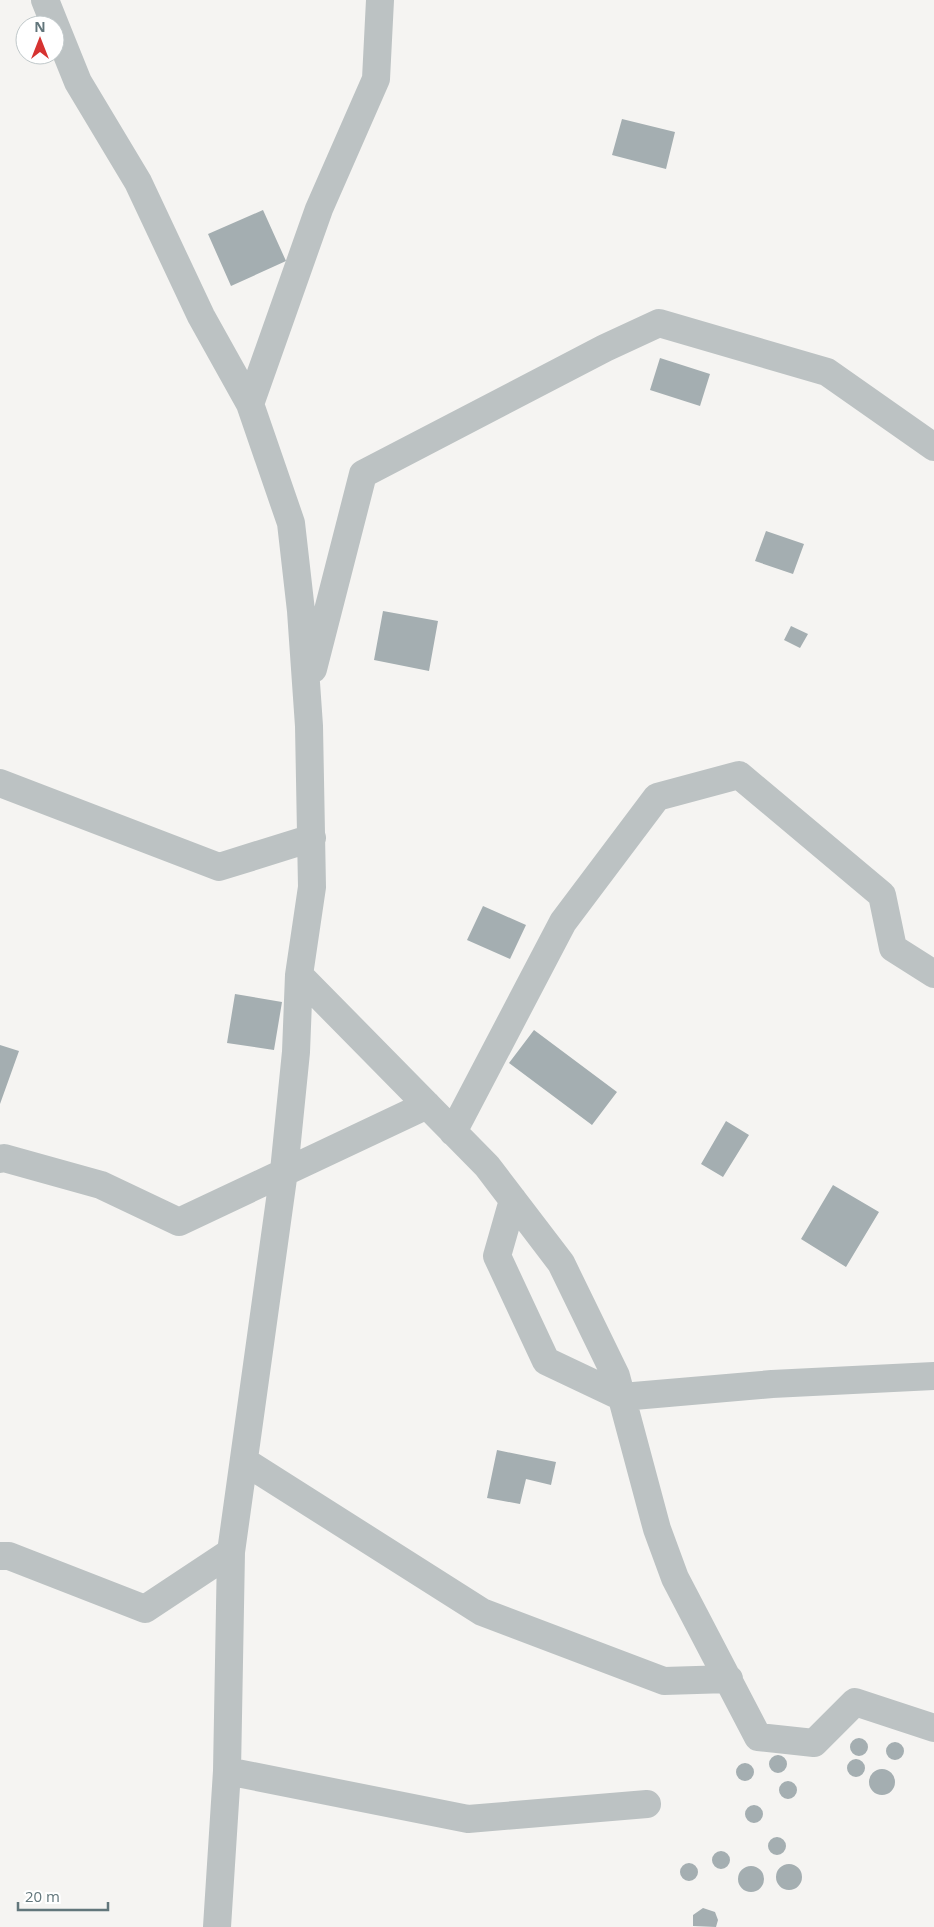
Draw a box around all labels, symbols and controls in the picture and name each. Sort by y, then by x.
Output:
north arrow [15,15,65,65]
text: N [34,17,46,36]
scale bar [18,1880,108,1912]
text: 20 m [25,1886,60,1906]

